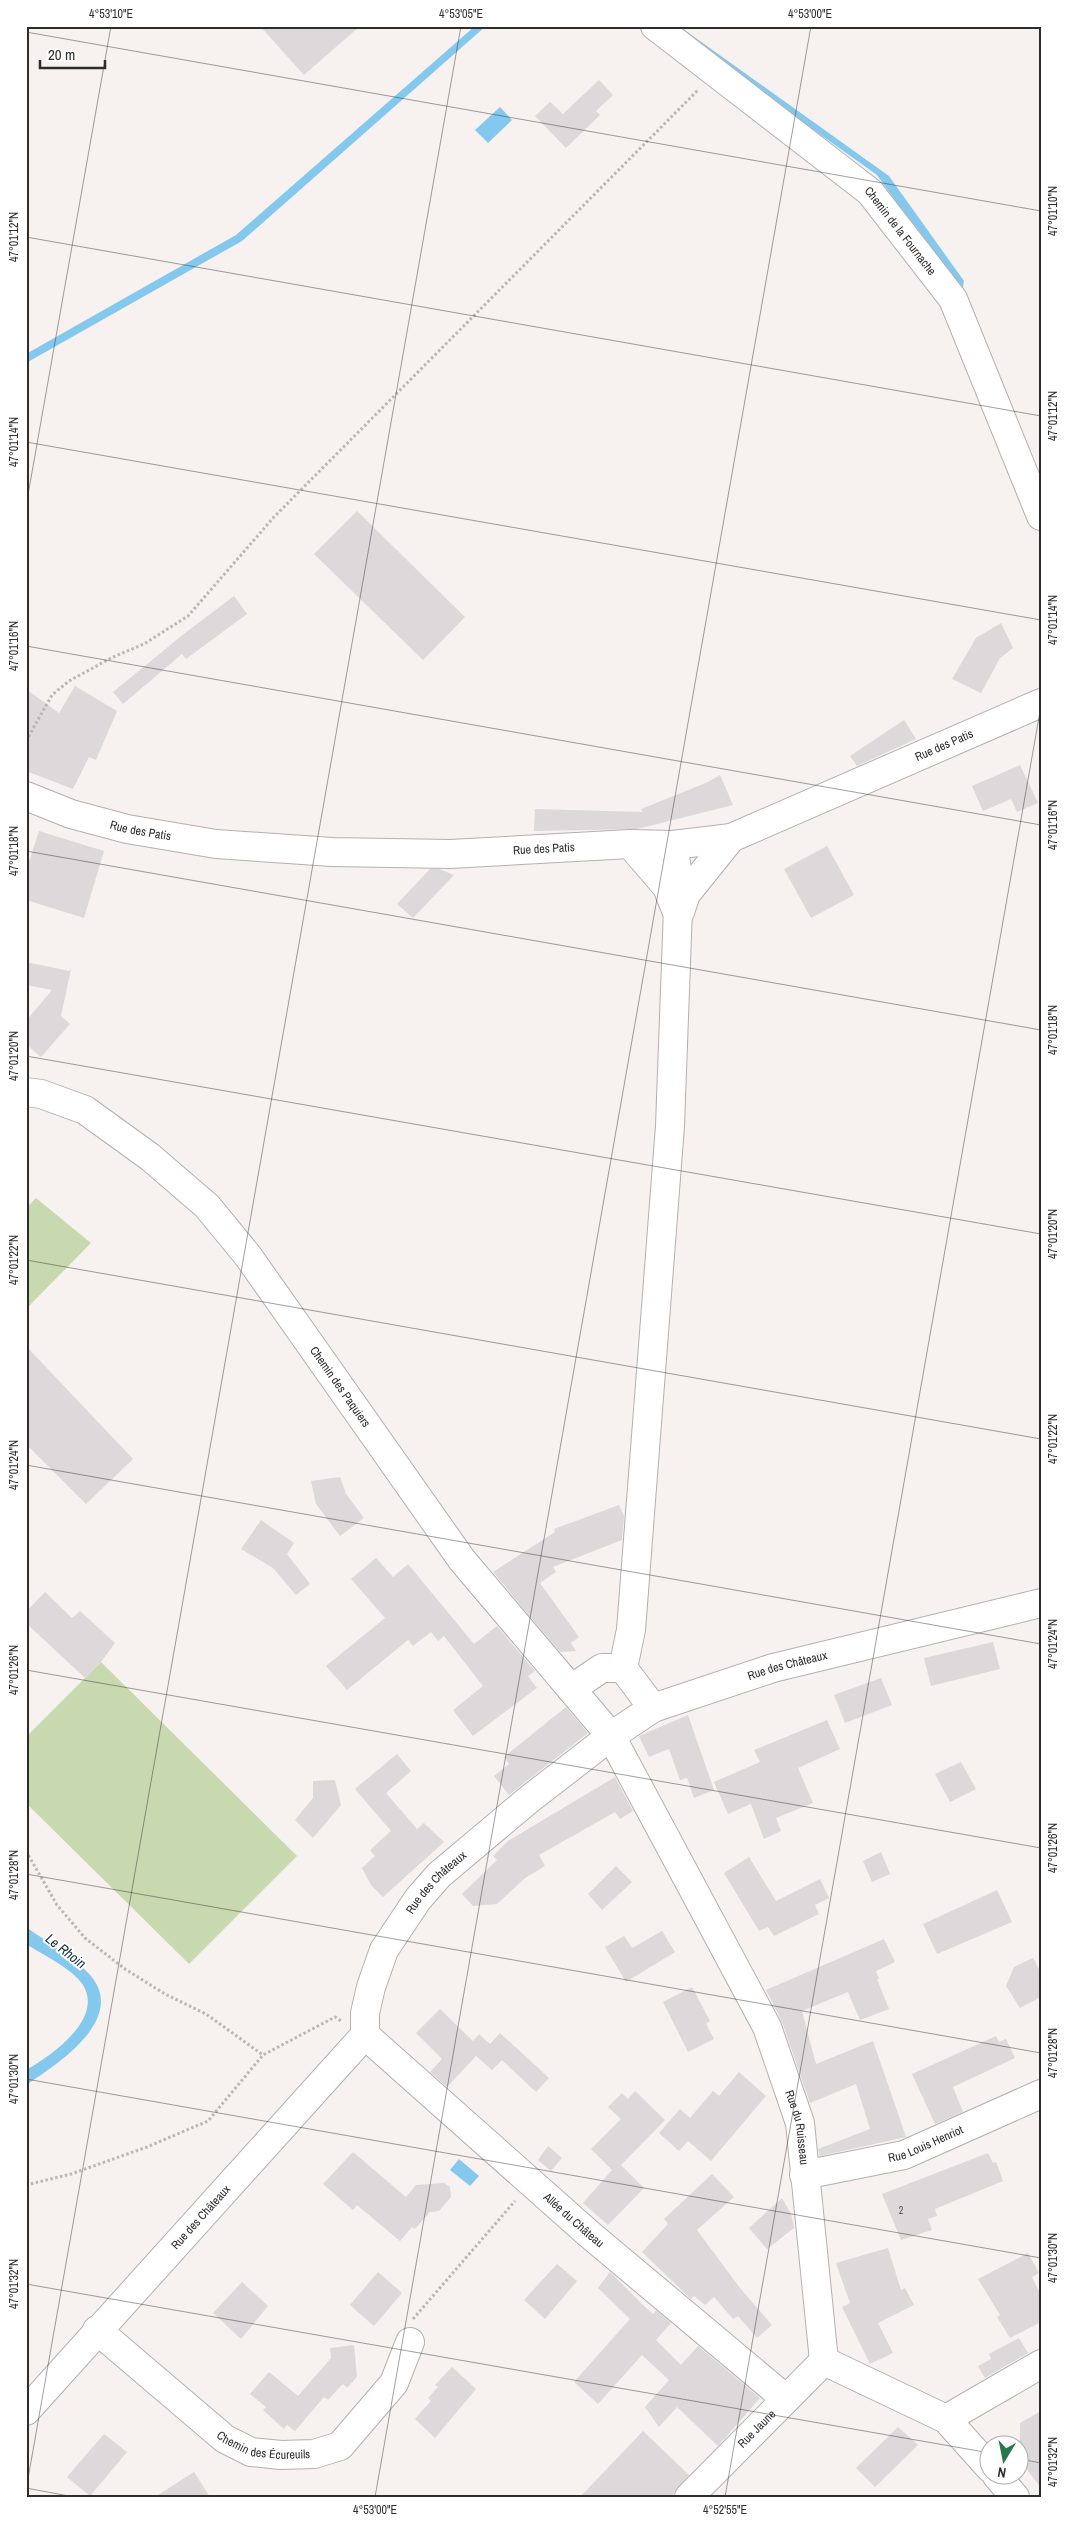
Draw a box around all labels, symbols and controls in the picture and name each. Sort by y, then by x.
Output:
text: 4°53'10"E [89,6,133,22]
text: 4°53'05"E [439,6,483,22]
text: 4°53'00"E [788,6,832,22]
scale bar [40,38,105,70]
text: 20 m [48,44,75,65]
street label: Chemin de la Fournache [861,183,940,279]
text: 47°01'10"N [1045,186,1061,236]
text: 47°01'12"N [6,212,22,262]
text: 47°01'12"N [1045,391,1061,441]
text: 47°01'14"N [6,417,22,467]
text: 47°01'14"N [1045,595,1061,645]
text: 47°01'16"N [6,621,22,671]
street label: Rue des Patis [912,726,976,765]
text: 47°01'16"N [1045,800,1061,850]
street label: Rue des Patis [108,817,172,844]
text: 47°01'18"N [6,826,22,876]
street label: Rue des Patis [512,839,575,858]
text: 47°01'18"N [1045,1005,1061,1055]
text: 47°01'20"N [6,1031,22,1081]
text: 47°01'20"N [1045,1209,1061,1259]
text: 47°01'22"N [6,1235,22,1285]
street label: Chemin des Paquiers [306,1343,374,1431]
text: 47°01'22"N [1045,1414,1061,1464]
text: 47°01'24"N [6,1440,22,1490]
text: 47°01'24"N [1045,1619,1061,1669]
text: 47°01'26"N [6,1645,22,1695]
street label: Rue des Châteaux [745,1647,829,1684]
text: 47°01'26"N [1045,1823,1061,1873]
street label: Rue des Châteaux [402,1847,470,1917]
text: 47°01'28"N [6,1850,22,1900]
water label: Le Rhoin [42,1930,90,1972]
text: 47°01'28"N [1045,2028,1061,2078]
text: 47°01'30"N [6,2054,22,2104]
street label: Rue du Ruisseau [781,2088,812,2166]
street label: Rue Louis Henriot [887,2122,966,2166]
street label: Rue des Châteaux [167,2181,234,2253]
street label: Allée du Château [539,2189,607,2251]
house number: 2 [899,2204,904,2217]
text: 47°01'30"N [1045,2233,1061,2283]
text: 47°01'32"N [6,2259,22,2309]
street label: Rue Jaune [734,2406,779,2451]
street label: Chemin des Écureuils [213,2427,310,2463]
north arrow [980,2436,1030,2486]
text: 47°01'32"N [1045,2437,1061,2487]
text: N [996,2463,1007,2482]
text: 4°53'00"E [353,2502,397,2518]
text: 4°52'55"E [703,2502,747,2518]

